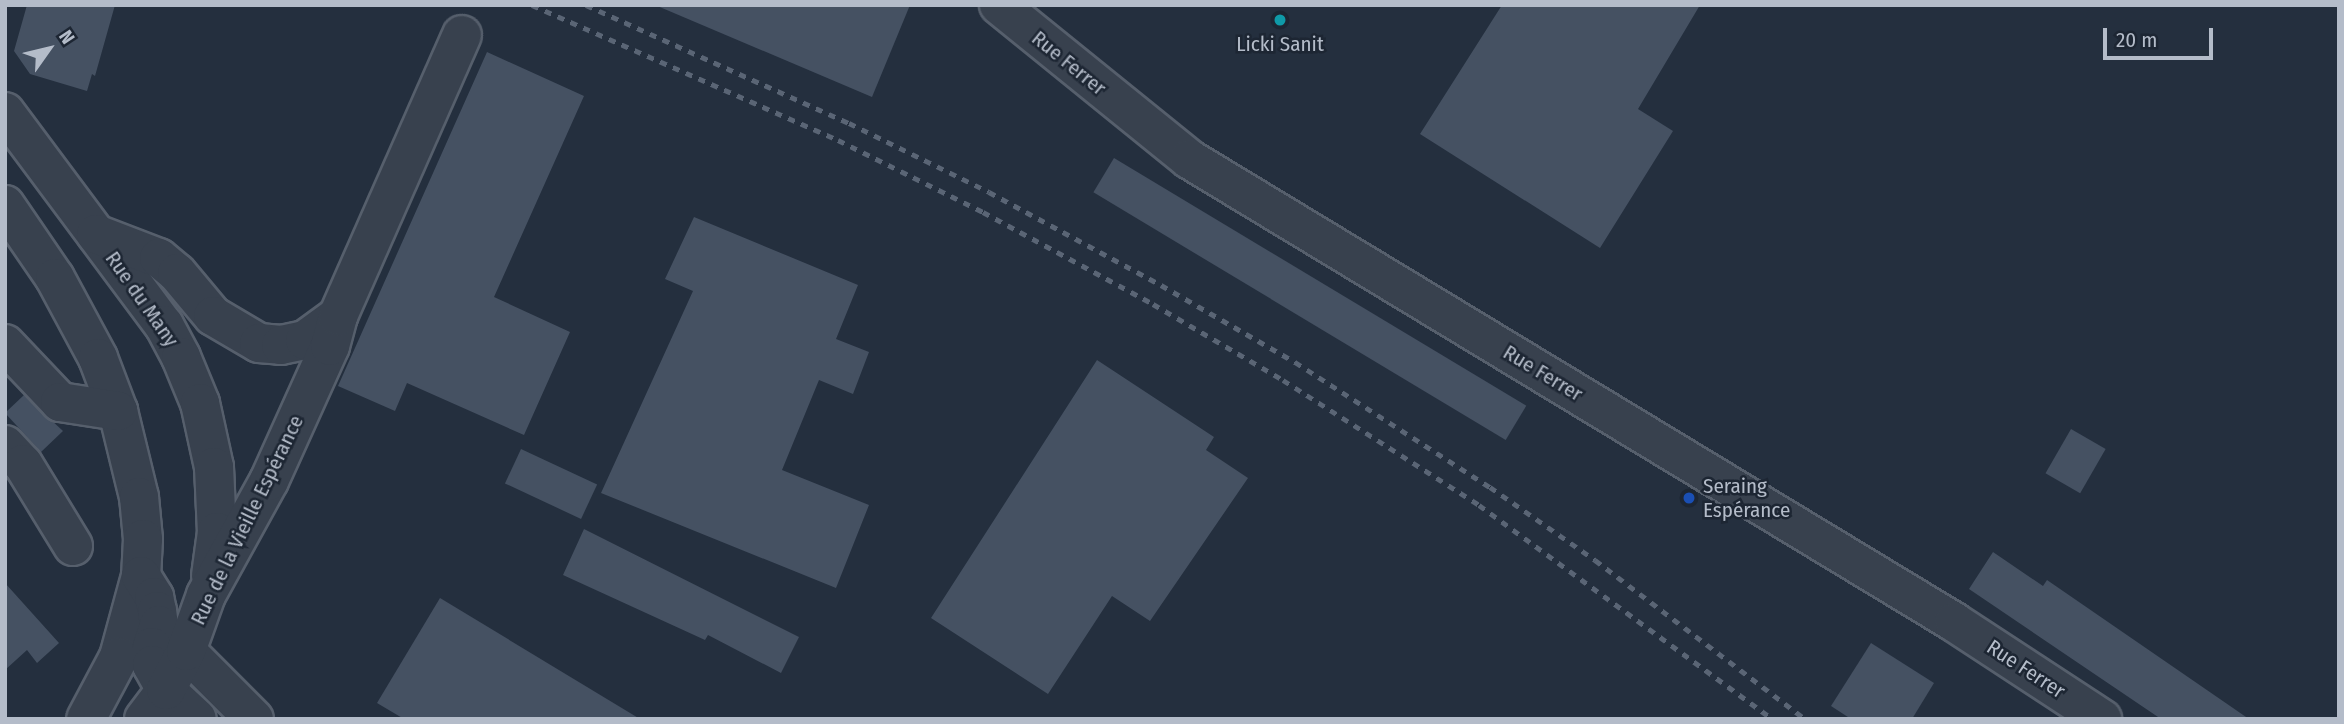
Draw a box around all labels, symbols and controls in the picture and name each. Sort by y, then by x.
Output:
marker: Licki Sanit [1272,12,1288,28]
north arrow [14,14,84,84]
scale bar [2106,14,2216,58]
street label: Rue Ferrer [1027,25,1111,101]
text: N [54,26,80,48]
text: 20 m [2116,27,2157,53]
place label: Licki Sanit [1236,31,1324,57]
street label: Rue du Many [100,247,184,351]
street label: Rue Ferrer [1499,339,1587,407]
street label: Rue de la Vieille Espérance [185,411,309,629]
place label: Seraing Espérance [1703,473,1790,523]
marker: Seraing Espérance [1681,490,1697,506]
street label: Rue Ferrer [1982,634,2070,704]

